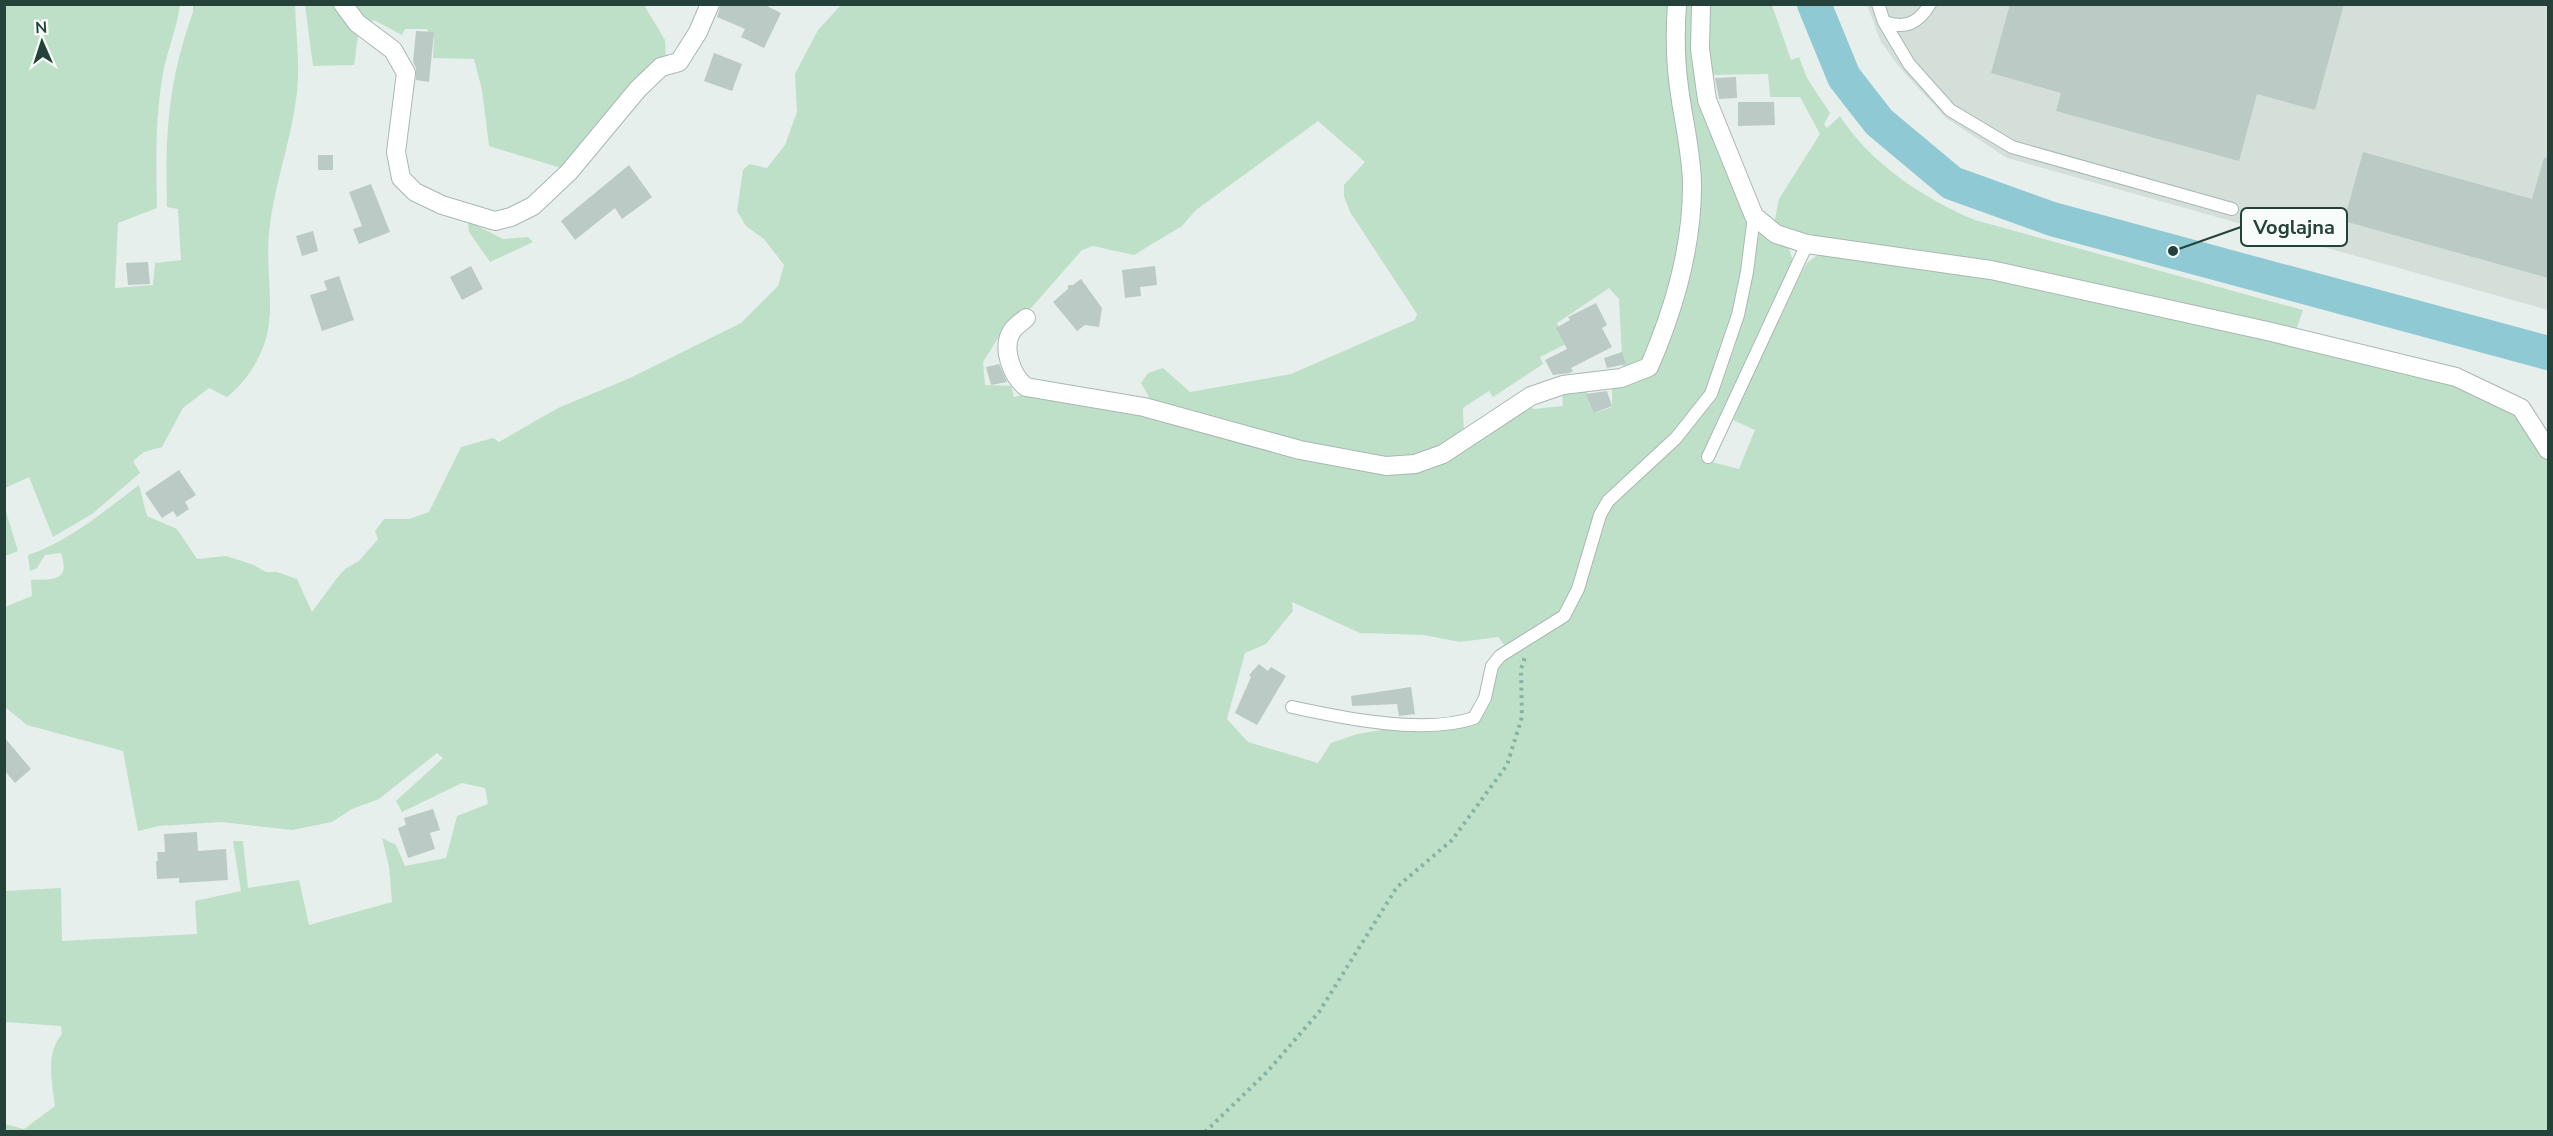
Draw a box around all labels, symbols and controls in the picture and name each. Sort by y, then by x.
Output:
north arrow [12,12,72,72]
text: N [35,17,48,39]
callout: Voglajna [2241,208,2347,246]
text: Voglajna [2252,214,2335,241]

